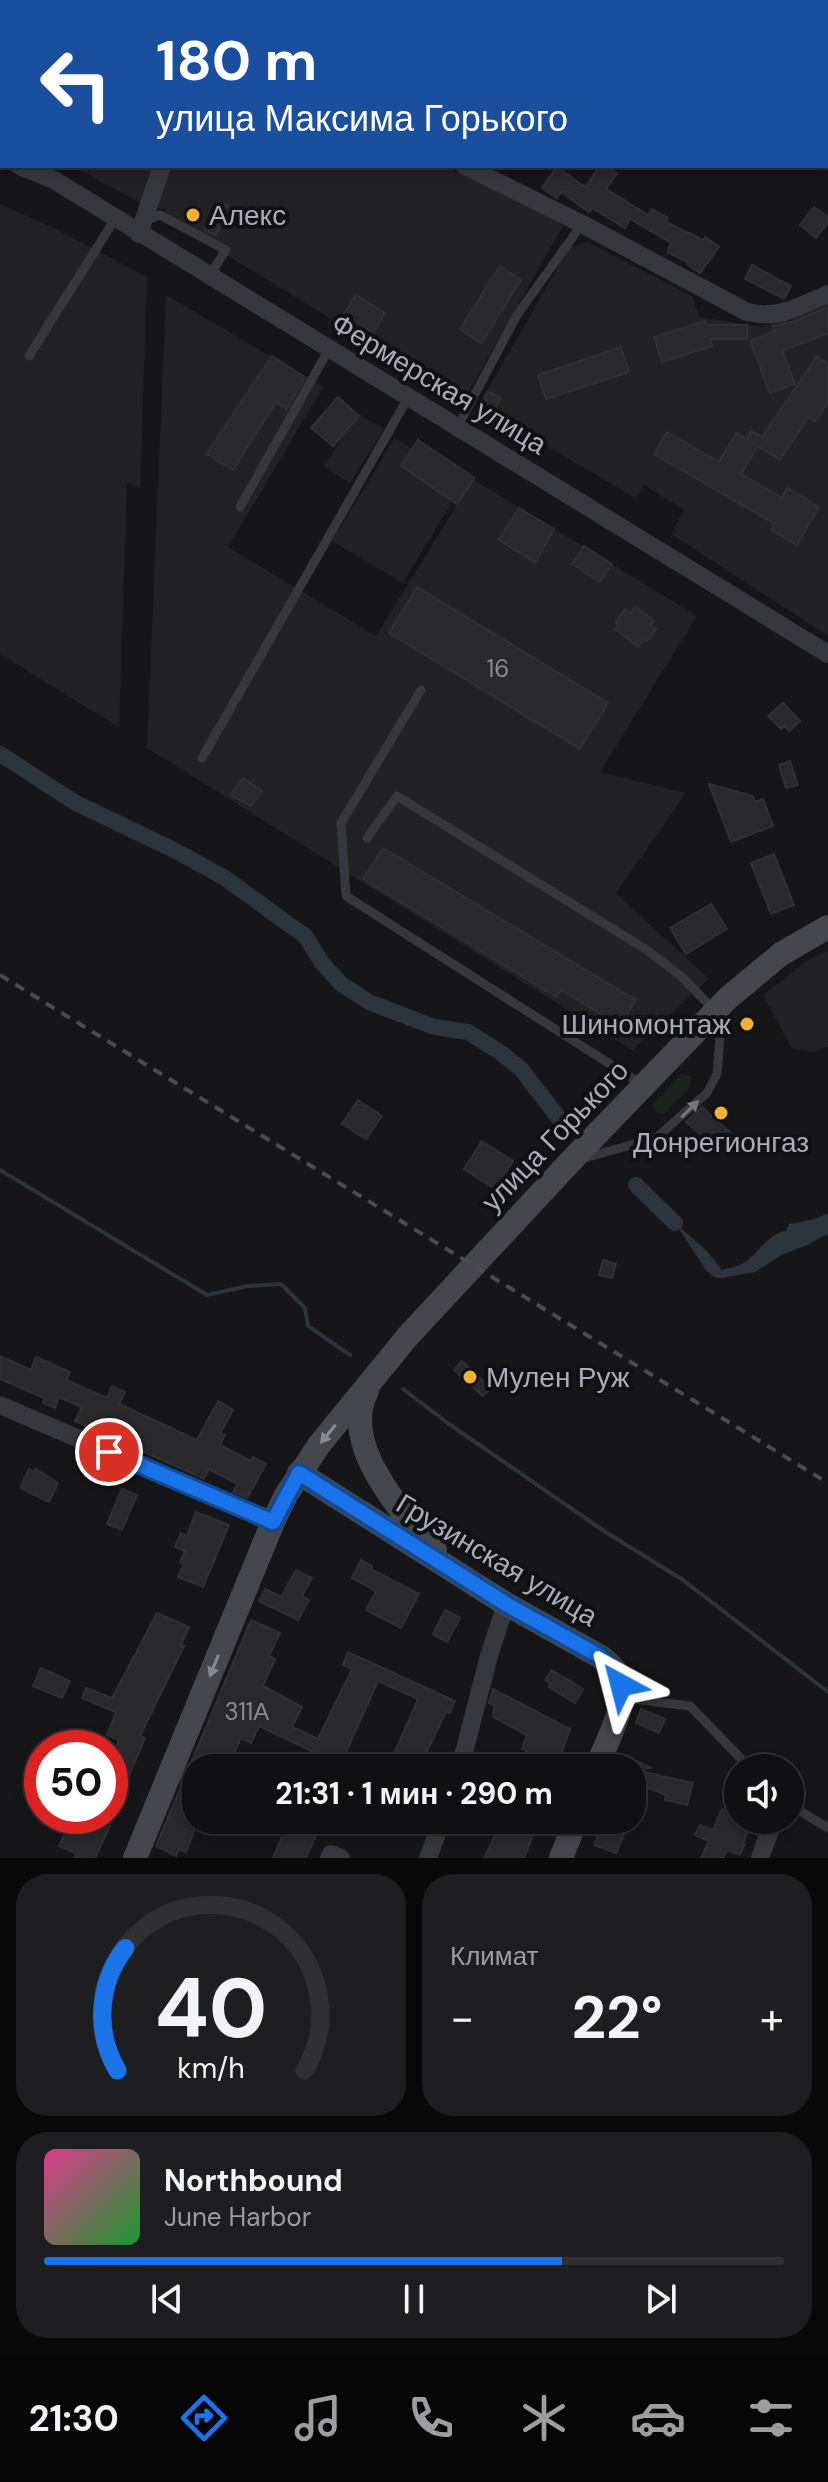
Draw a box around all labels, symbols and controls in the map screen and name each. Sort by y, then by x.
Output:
text: 180 m [156,24,317,97]
icon: left [24,32,128,136]
text: улица Максима Горького [156,95,568,142]
place label: Алекс [209,197,286,234]
marker: Алекс [184,206,202,224]
street label: Фермерская улица [325,305,554,463]
house number: 16 [487,653,509,684]
place label: Шиномонтаж [562,1006,731,1043]
marker: Шиномонтаж [738,1015,756,1033]
street label: улица Горького [473,1052,637,1220]
one-way arrow [680,1100,699,1118]
marker: Донрегионгаз [712,1104,730,1122]
place label: Донрегионгаз [633,1124,809,1161]
place label: Мулен Руж [486,1359,630,1396]
marker: Мулен Руж [461,1368,479,1386]
pin [75,1418,143,1486]
one-way arrow [319,1423,336,1444]
icon: arrive [87,1430,131,1474]
street label: Грузинская улица [389,1485,605,1635]
position arrow [579,1643,663,1727]
one-way arrow [207,1654,220,1678]
house number: 311А [225,1696,269,1727]
speed limit sign: 50 [24,1730,128,1834]
map controls [724,1754,804,1834]
button: sound [724,1754,804,1834]
text: 21:31 · 1 мин · 290 m [275,1774,553,1813]
text: Климат [450,1939,539,1973]
text: 40 [155,1954,267,2063]
text: 22° [571,1978,663,2057]
text: − [450,1989,474,2047]
text: + [760,1989,784,2047]
text: km/h [177,2050,245,2087]
text: Northbound [164,2161,343,2200]
text: June Harbor [164,2200,311,2234]
icon: previous [145,2277,189,2321]
icon: pause [392,2277,436,2321]
icon: next [639,2277,683,2321]
icon: directions [176,2390,232,2446]
icon: music [290,2390,346,2446]
icon: phone [403,2390,459,2446]
icon: climate [516,2390,572,2446]
icon: car [630,2390,686,2446]
icon: filters [743,2390,799,2446]
text: 21:30 [29,2395,119,2442]

